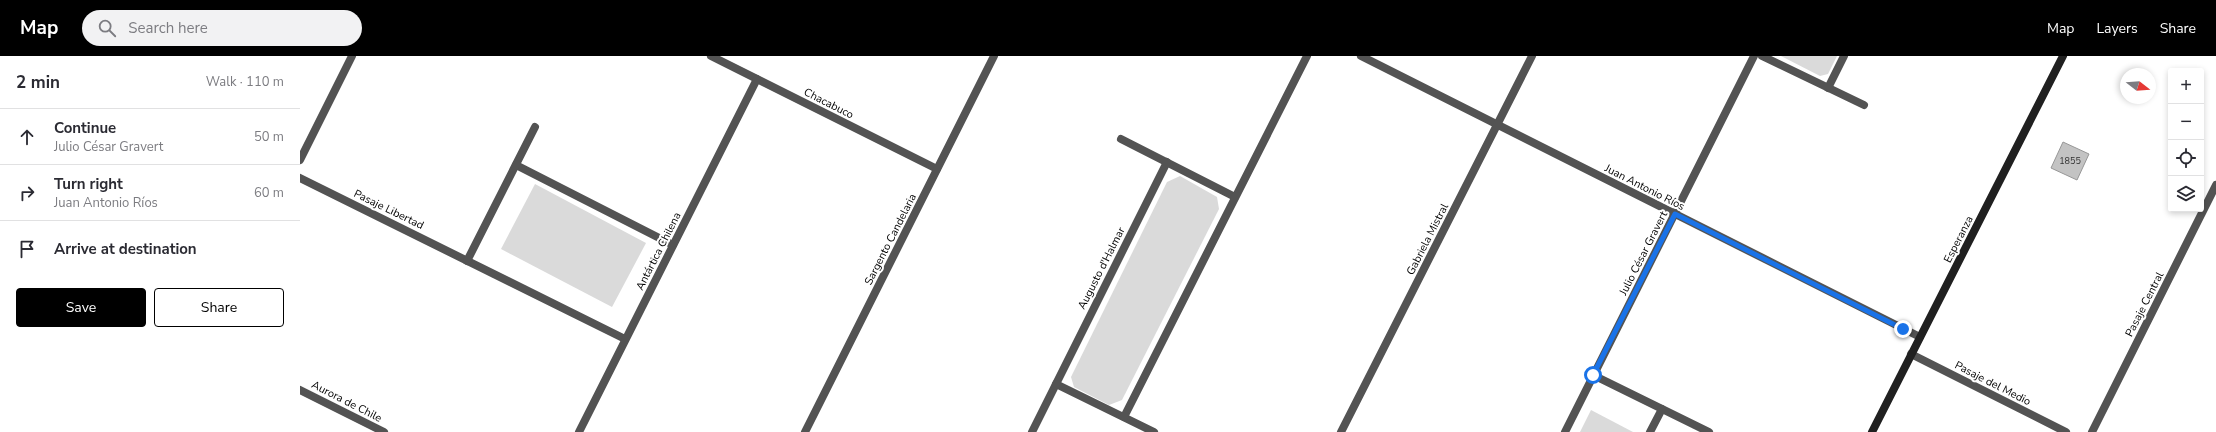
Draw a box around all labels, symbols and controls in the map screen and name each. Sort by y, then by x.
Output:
search box [82,10,362,46]
text: Map [20,15,58,41]
icon: search [96,17,118,39]
text: Search here [128,18,208,38]
text: Map [2047,19,2074,38]
text: Layers [2096,19,2138,38]
text: Share [2160,19,2196,38]
north arrow [2120,68,2156,104]
map controls [2168,68,2204,212]
button: + [2168,68,2204,104]
text: 2 min [16,71,60,94]
text: Walk · 110 m [206,73,284,91]
street label: Chacabuco [801,84,856,122]
button: − [2168,104,2204,140]
text: Continue [54,118,116,138]
icon: ahead [16,126,38,148]
text: 50 m [254,128,284,146]
text: Julio César Gravert [54,138,163,156]
button: locate [2168,140,2204,176]
house number: 1855 [2059,155,2081,167]
street label: Juan Antonio Ríos [1601,160,1687,214]
text: Turn right [54,174,123,194]
button: layers [2168,176,2204,212]
icon: right [16,182,38,204]
text: 60 m [254,184,284,202]
street label: Pasaje Libertad [351,186,426,233]
street label: Sargento Candelaria [861,191,920,288]
text: Juan Antonio Ríos [54,194,158,212]
street label: Gabriela Mistral [1403,200,1452,278]
street label: Julio César Gravert [1615,209,1671,299]
street label: Antártica Chilena [632,210,685,293]
street label: Esperanza [1940,213,1977,265]
street label: Augusto d'Halmar [1074,225,1129,312]
icon: arrive [16,238,38,260]
text: Arrive at destination [54,239,197,259]
street label: Pasaje Central [2122,269,2168,339]
button: Save [16,288,146,327]
button: Share [154,288,284,327]
route end [1894,320,1912,338]
street label: Pasaje del Medio [1952,358,2033,409]
route start [1584,366,1602,384]
street label: Aurora de Chile [309,377,385,426]

